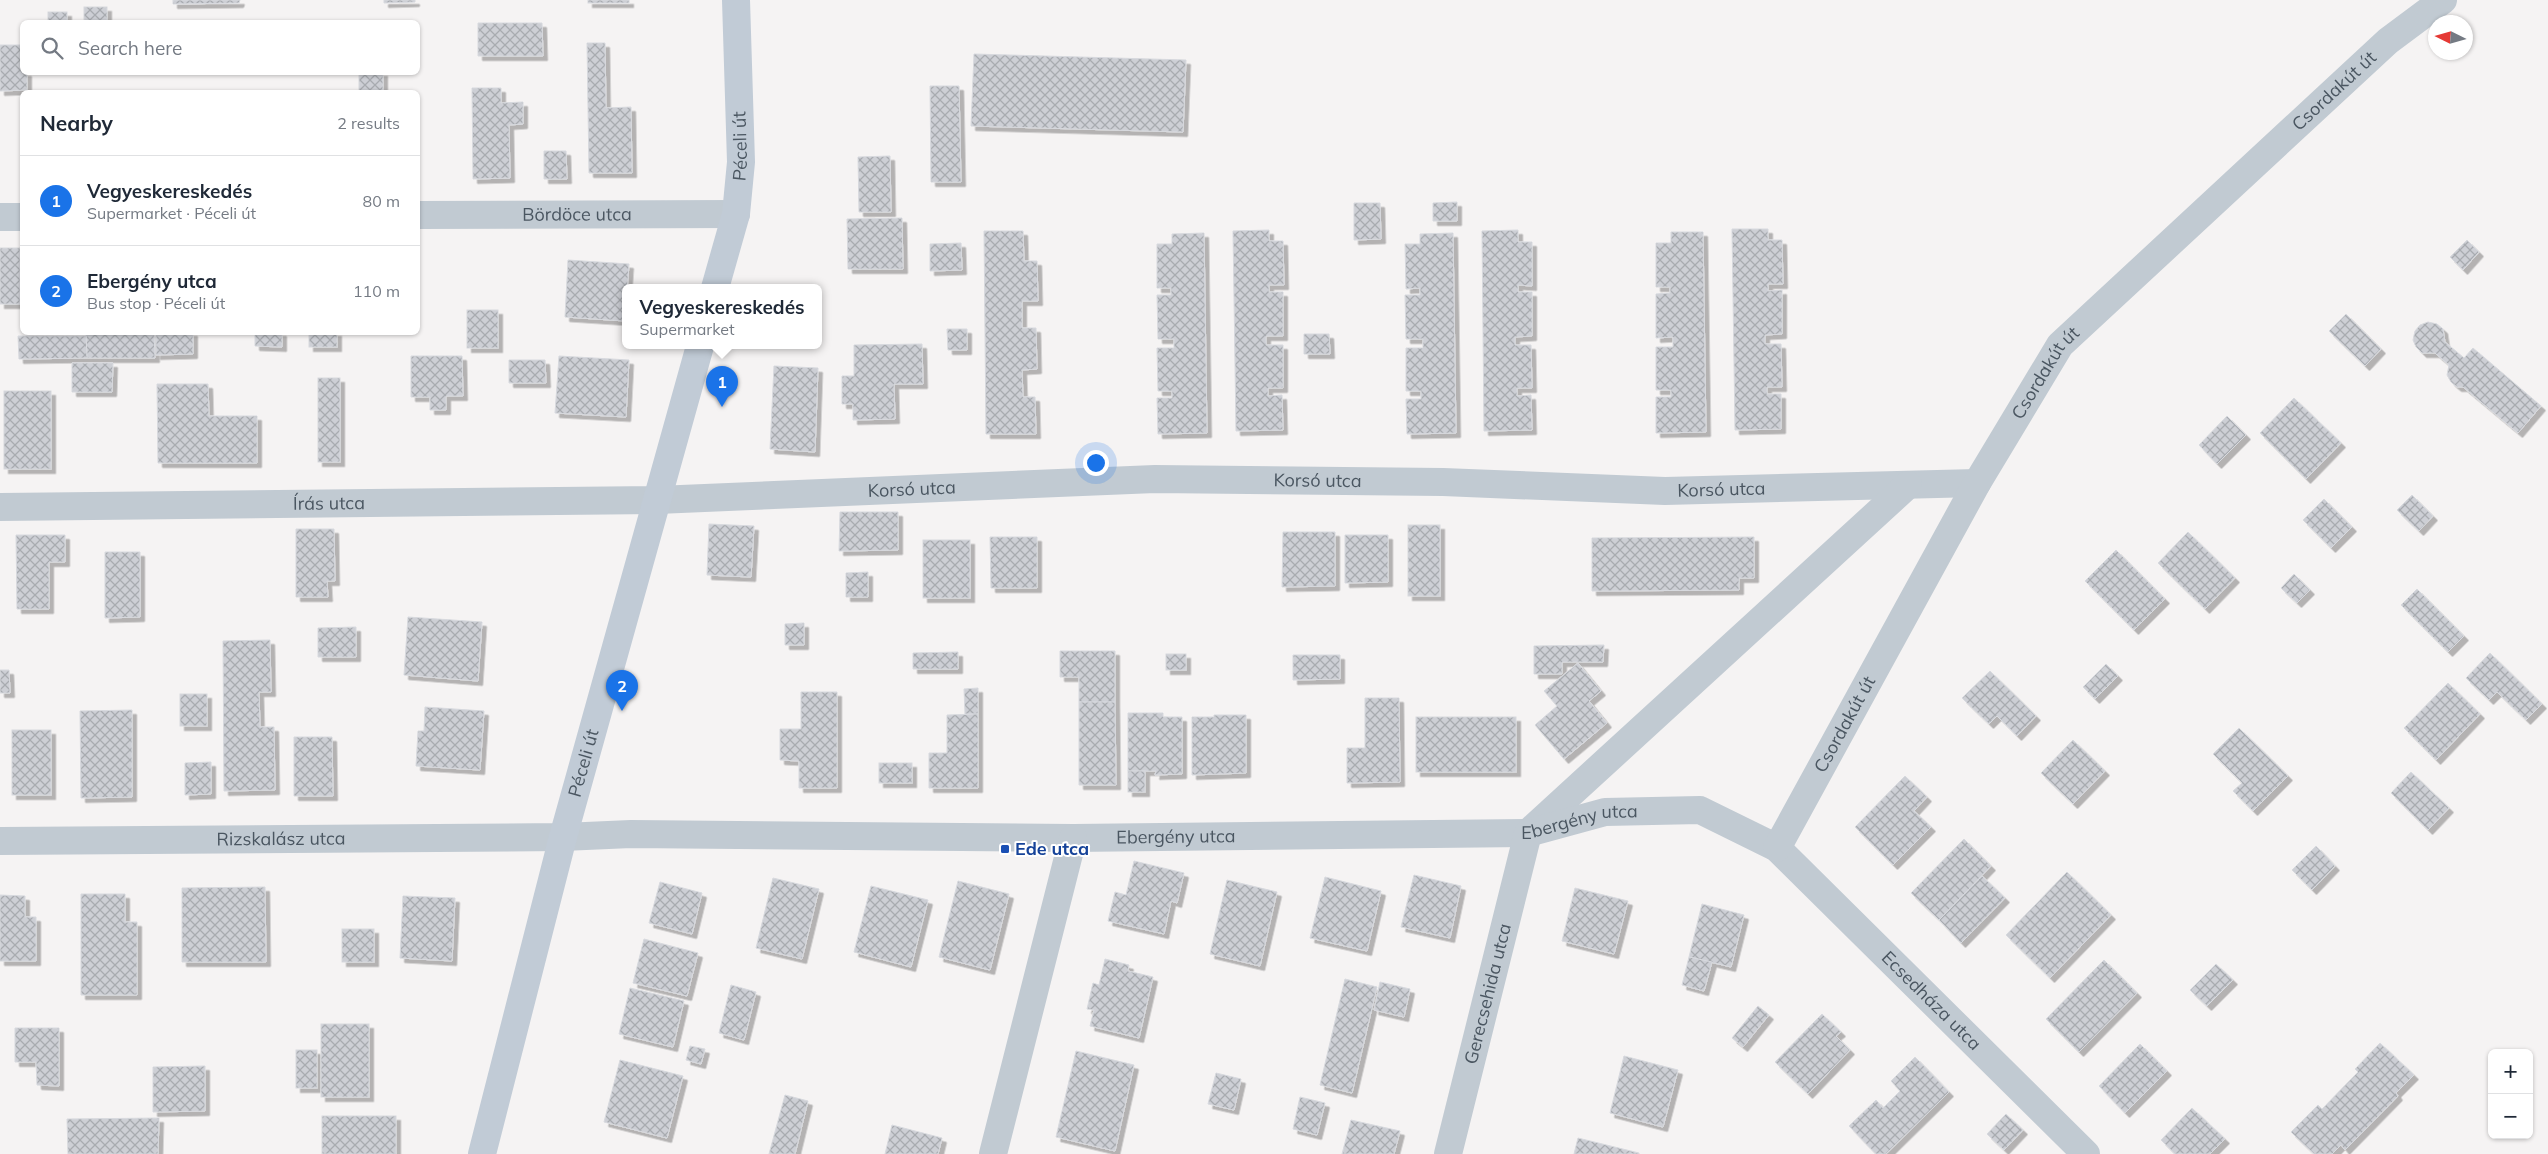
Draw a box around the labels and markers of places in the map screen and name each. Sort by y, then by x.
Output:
pin: 1 [706,366,738,407]
pin: 2 [606,670,638,711]
place label: Ede utca [1015,837,1089,860]
marker: Ede utca [999,843,1011,855]

